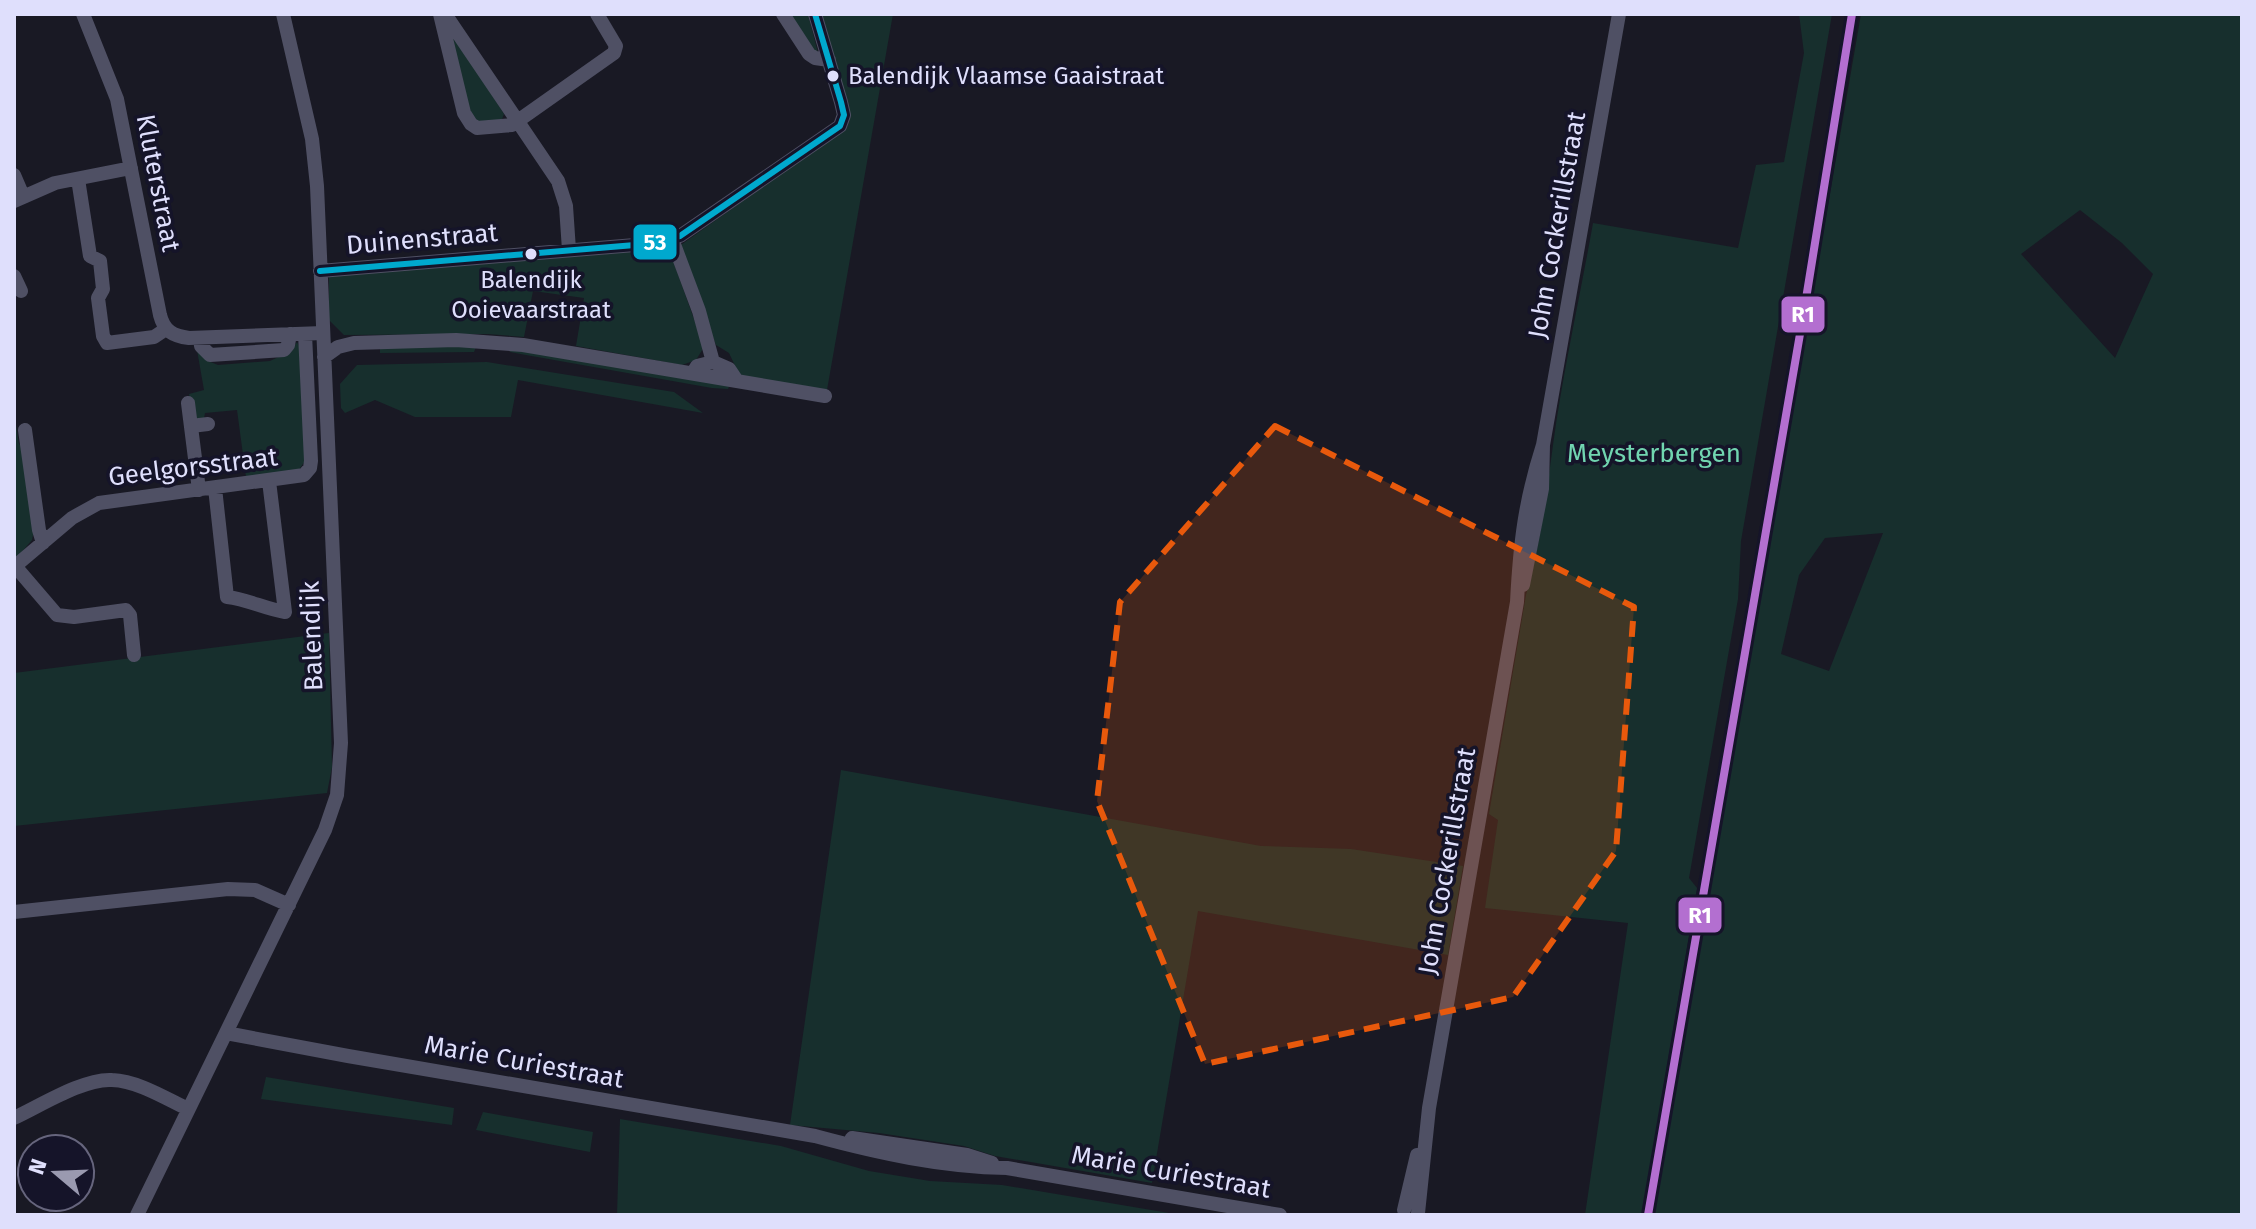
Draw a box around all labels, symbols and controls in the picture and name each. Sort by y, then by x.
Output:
place label: Balendijk Vlaamse Gaaistraat [848,62,1165,90]
marker: Balendijk Vlaamse Gaaistraat [825,68,841,84]
street label: John Cockerillstraat [1522,108,1592,341]
street label: Kluterstraat [130,112,187,255]
street label: Duinenstraat [345,217,500,261]
line badge: 53 [632,223,678,261]
text: 53 [643,229,667,256]
marker: Balendijk Ooievaarstraat [523,246,539,262]
place label: Balendijk Ooievaarstraat [451,266,611,324]
line badge: R1 [1780,295,1826,334]
text: R1 [1791,301,1815,328]
park label: Meysterbergen [1567,438,1741,469]
street label: Geelgorsstraat [107,441,280,493]
street label: Balendijk [295,580,329,692]
street label: John Cockerillstraat [1412,744,1482,977]
line badge: R1 [1677,896,1723,934]
text: R1 [1688,902,1712,929]
street label: Marie Curiestraat [422,1029,627,1095]
north arrow [16,1133,96,1213]
street label: Marie Curiestraat [1069,1139,1274,1205]
text: N [22,1155,53,1178]

